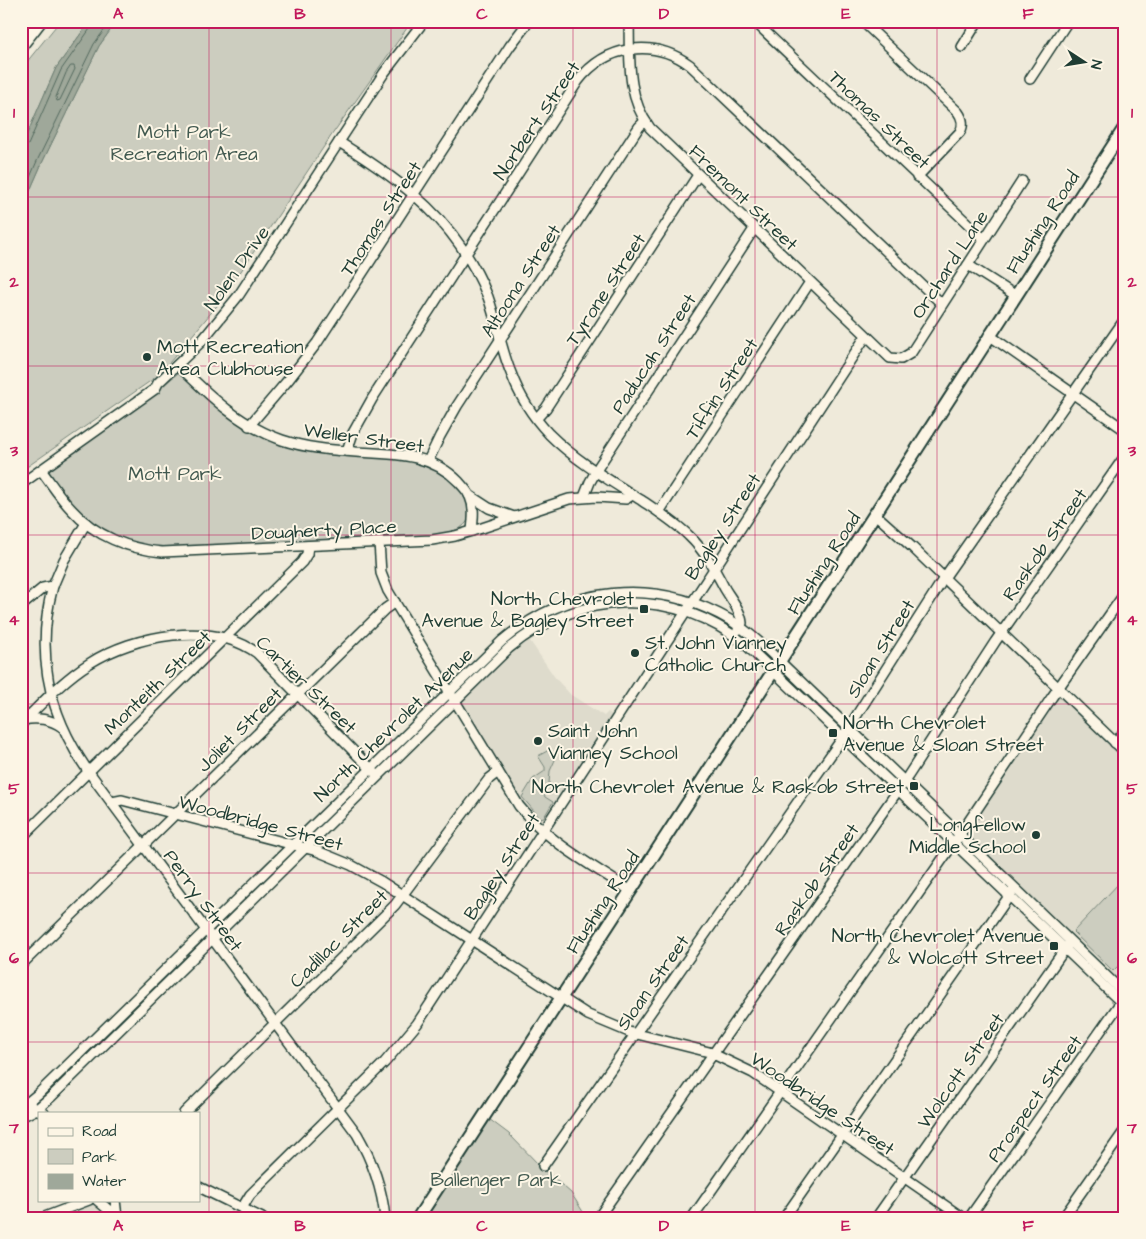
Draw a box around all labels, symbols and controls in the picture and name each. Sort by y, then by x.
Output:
text: A [113,3,124,25]
text: B [294,3,306,25]
text: C [476,3,488,25]
text: D [659,3,670,25]
text: E [841,3,851,25]
text: F [1022,3,1034,25]
north arrow [1058,38,1108,88]
street label: Norbert Street [487,56,587,186]
text: N [1085,58,1106,71]
street label: Thomas Street [822,64,936,176]
text: 1 [13,102,16,124]
text: 1 [1131,102,1134,124]
park label: Mott Park Recreation Area [110,119,258,168]
street label: Fremont Street [682,139,804,258]
street label: Thomas Street [334,156,429,282]
street label: Flushing Road [1000,166,1088,280]
street label: Orchard Lane [905,205,996,324]
street label: Altoona Street [475,219,568,343]
street label: Nolen Drive [198,221,277,317]
street label: Tyrone Street [560,228,654,352]
text: 2 [8,271,19,293]
text: 2 [1126,271,1137,293]
street label: Paducah Street [605,288,703,419]
street label: Tiffin Street [679,333,765,445]
place label: Mott Recreation Area Clubhouse [157,334,303,383]
marker: Mott Recreation Area Clubhouse [141,351,153,363]
street label: Weller Street [302,417,426,460]
text: 3 [9,440,19,462]
text: 3 [1127,440,1137,462]
park label: Mott Park [128,461,222,488]
street label: Bagley Street [678,468,769,586]
street label: Raskob Street [996,483,1094,607]
street label: Flushing Road [781,507,869,621]
street label: Dougherty Place [251,513,397,549]
place label: North Chevrolet Avenue & Bagley Street [421,586,634,636]
street label: Sloan Street [840,594,922,703]
marker: North Chevrolet Avenue & Bagley Street [638,603,650,615]
text: 4 [9,609,20,631]
text: 4 [1127,609,1138,631]
street label: Monteith Street [98,625,218,741]
street label: Cartier Street [249,630,363,741]
place label: St. John Vianney Catholic Church [645,630,787,679]
street label: North Chevrolet Avenue [308,642,480,809]
marker: St. John Vianney Catholic Church [629,647,641,659]
street label: Joliet Street [191,681,289,779]
place label: North Chevrolet Avenue & Sloan Street [843,710,1044,759]
place label: Saint John Vianney School [548,718,678,768]
marker: North Chevrolet Avenue & Sloan Street [827,727,839,739]
marker: Saint John Vianney School [532,735,544,747]
place label: North Chevrolet Avenue & Raskob Street [532,774,904,801]
text: 5 [8,778,20,800]
text: 5 [1126,778,1138,800]
marker: North Chevrolet Avenue & Raskob Street [908,780,920,792]
street label: Woodbridge Street [175,789,346,859]
street label: Bagley Street [457,808,548,926]
place label: Longfellow Middle School [909,812,1026,861]
street label: Raskob Street [768,818,866,942]
marker: Longfellow Middle School [1030,829,1042,841]
street label: Perry Street [156,844,249,958]
street label: Flushing Road [560,846,648,960]
street label: Cadillac Street [284,883,395,994]
place label: North Chevrolet Avenue & Wolcott Street [832,923,1044,972]
street label: Sloan Street [610,929,696,1036]
marker: North Chevrolet Avenue & Wolcott Street [1048,940,1060,952]
text: 6 [9,947,19,969]
text: 6 [1127,947,1137,969]
street label: Wolcott Street [911,1007,1011,1134]
street label: Prospect Street [981,1030,1089,1168]
street label: Woodbridge Street [744,1046,900,1164]
legend [38,1112,200,1202]
text: 7 [8,1117,19,1139]
text: 7 [1126,1117,1137,1139]
text: Road [82,1121,117,1142]
text: Park [82,1147,117,1168]
park label: Ballenger Park [430,1167,562,1195]
text: Water [82,1171,126,1192]
text: A [113,1215,124,1237]
text: B [294,1215,306,1237]
text: C [476,1215,488,1237]
text: D [659,1215,670,1237]
text: E [841,1215,851,1237]
text: F [1022,1215,1034,1237]

